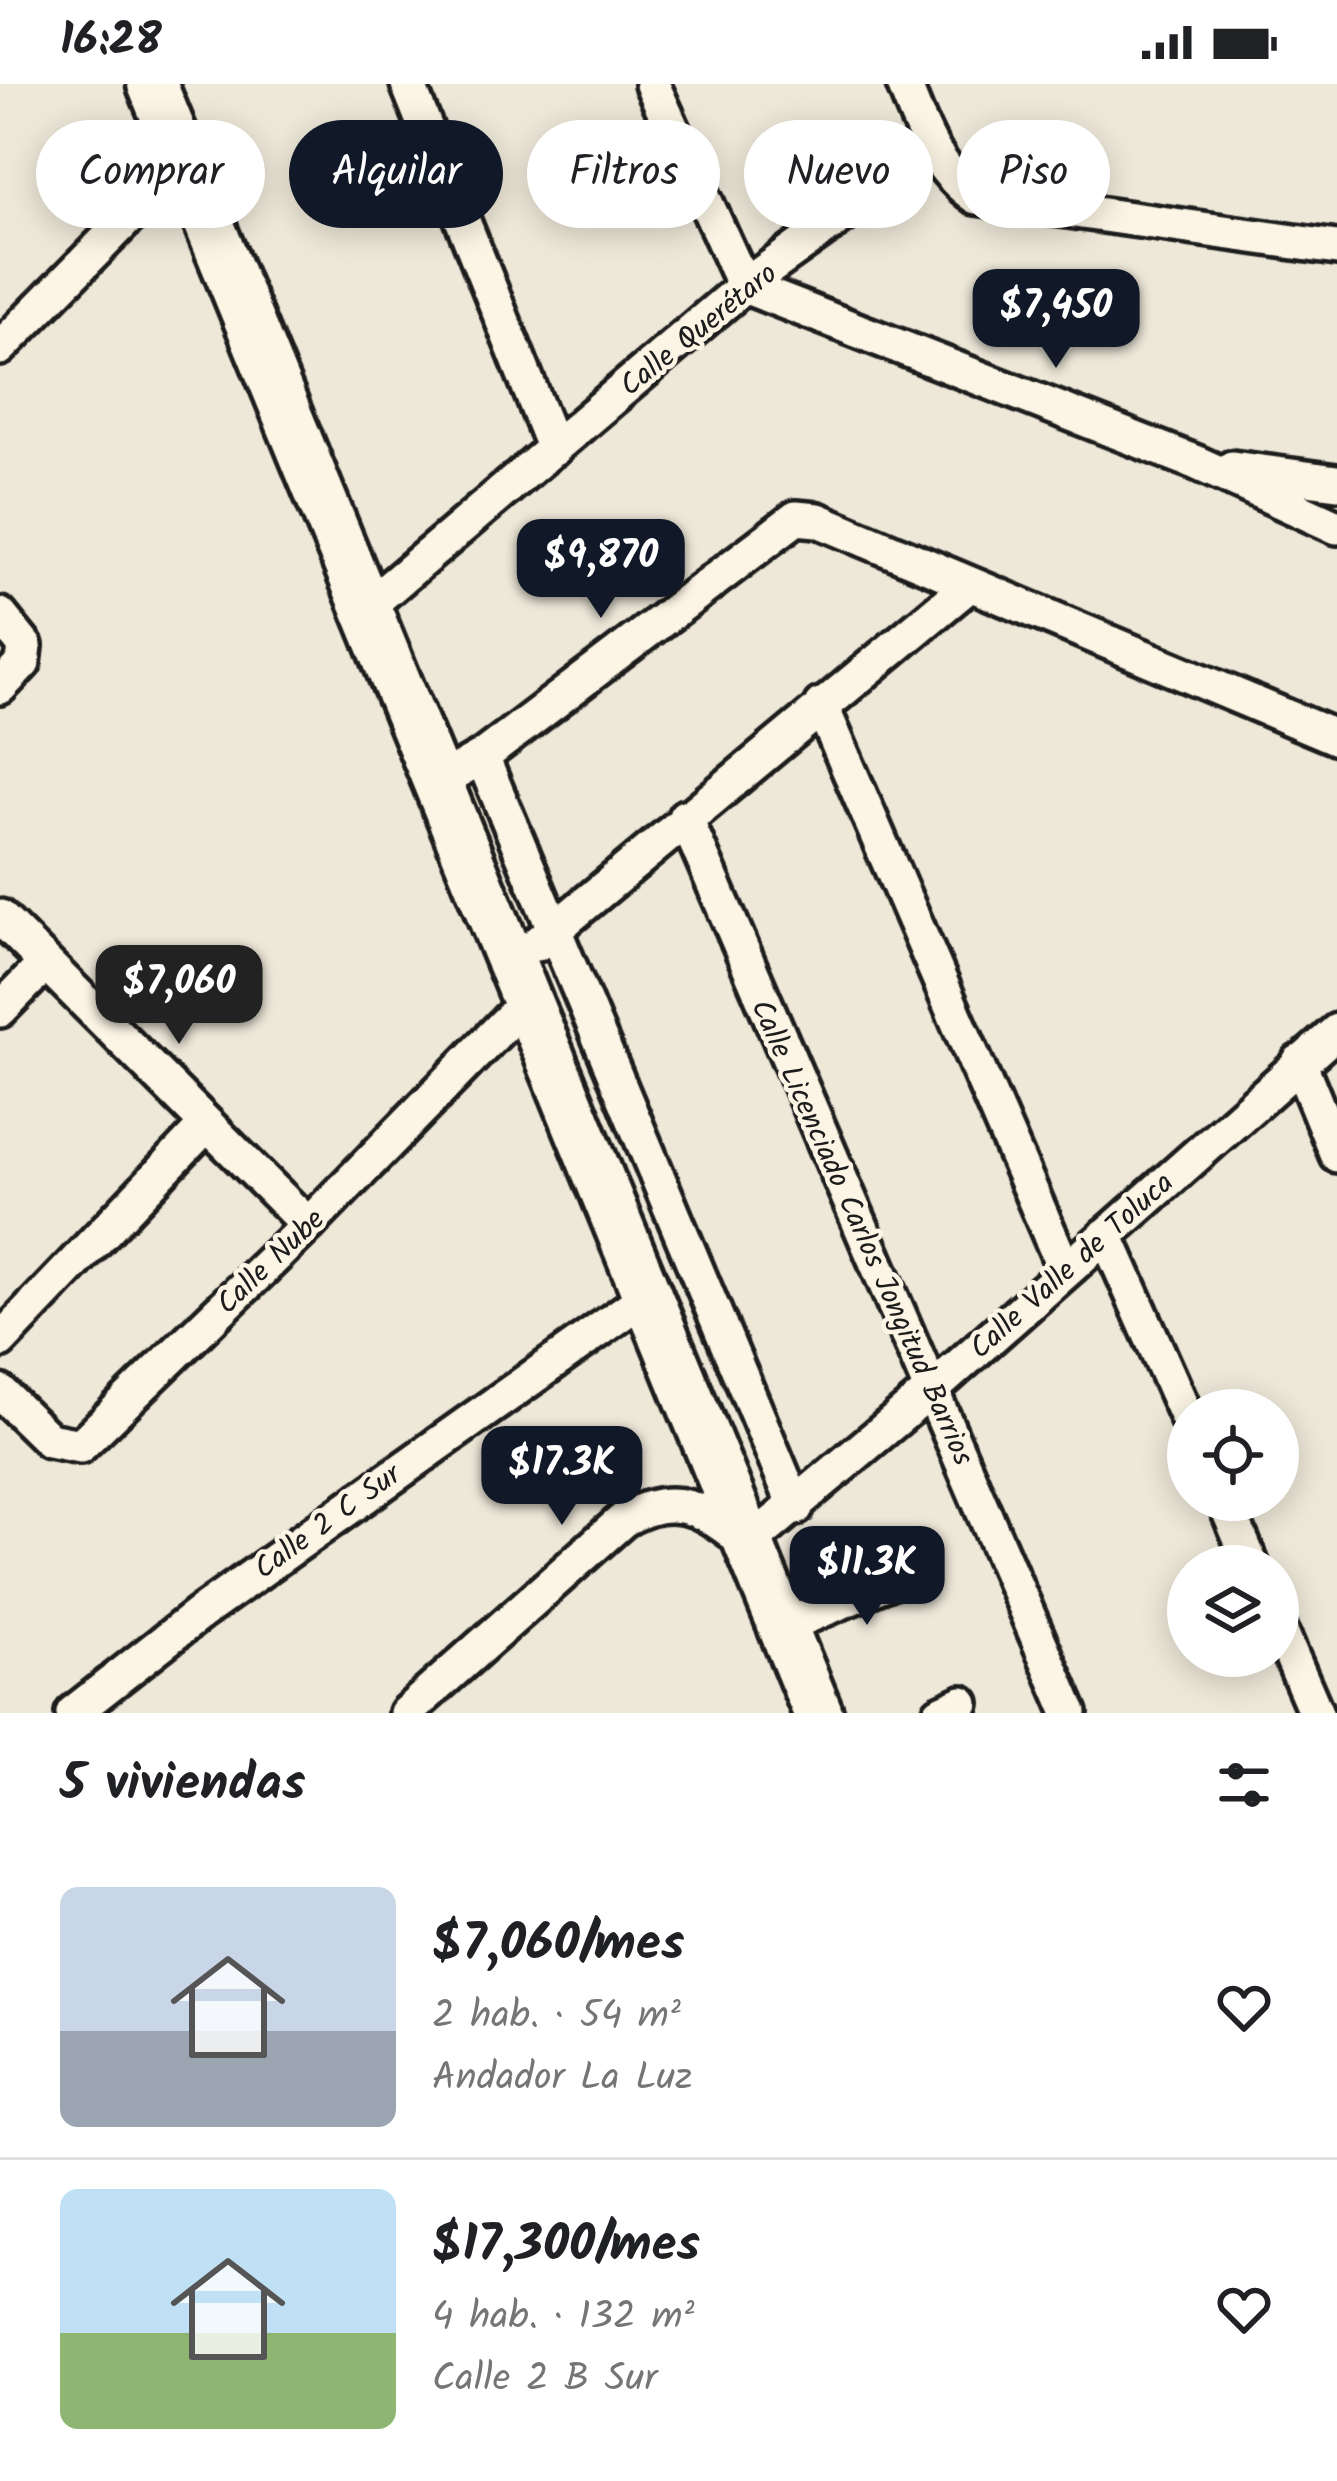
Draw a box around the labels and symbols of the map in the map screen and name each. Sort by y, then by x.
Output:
street label: Calle Querétaro [610,252,789,410]
pin: $7,450 [958,269,1154,371]
pin: $9,870 [503,519,699,621]
pin: $7,060 [81,945,277,1047]
street label: Calle Licenciado Carlos Jongitud Barrios [736,992,986,1474]
street label: Calle Valle de Toluca [959,1161,1186,1372]
street label: Calle Nube [206,1198,337,1327]
pin: $17.3K [464,1426,660,1528]
street label: Calle 2 C Sur [244,1451,414,1593]
pin: $11.3K [769,1526,965,1628]

